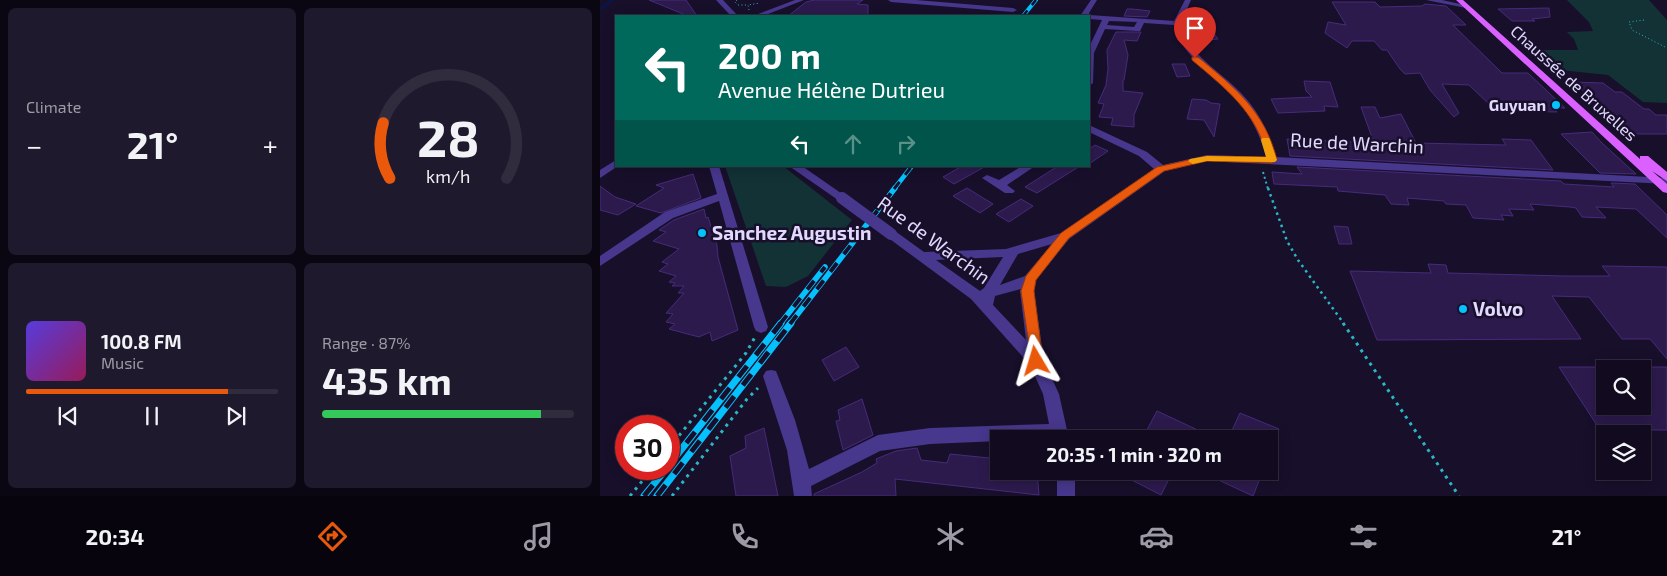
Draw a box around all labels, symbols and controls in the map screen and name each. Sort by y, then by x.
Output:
pin [1174,7,1216,58]
icon: arrive [1181,14,1209,42]
street label: Chaussée de Bruxelles [1507,21,1641,144]
text: 200 m [718,34,821,76]
icon: left [635,35,700,100]
text: Avenue Hélène Dutrieu [718,76,945,102]
place label: Guyuan [1489,95,1546,115]
text: Climate [26,97,81,116]
marker: Guyuan [1550,99,1562,111]
text: 28 [417,105,479,167]
text: 21° [127,121,178,167]
text: − [26,128,42,162]
text: + [263,128,278,162]
street label: Rue de Warchin [1290,128,1424,157]
icon: left [786,130,814,158]
icon: ahead [839,130,867,158]
icon: right [892,130,920,158]
text: km/h [426,165,470,187]
street label: Rue de Warchin [873,191,995,288]
place label: Sanchez Augustin [712,221,871,244]
marker: Sanchez Augustin [696,227,708,239]
place label: Volvo [1473,297,1523,320]
marker: Volvo [1457,303,1469,315]
text: 100.8 FM [101,330,182,353]
text: Range · 87% [322,333,411,352]
position arrow [1009,334,1061,386]
text: Music [101,353,144,372]
text: 435 km [322,357,452,403]
map controls [1596,360,1651,480]
button: search [1596,360,1651,415]
icon: previous [54,402,82,430]
icon: pause [138,402,166,430]
icon: next [222,402,250,430]
speed limit sign: 30 [615,415,680,480]
button: layers [1596,425,1651,480]
text: 20:35 · 1 min · 320 m [1046,443,1222,466]
icon: directions [315,519,350,554]
icon: music [521,519,556,554]
icon: phone [727,519,762,554]
icon: climate [933,519,968,554]
icon: car [1139,519,1174,554]
icon: filters [1346,519,1381,554]
text: 20:34 [86,523,144,549]
text: 21° [1552,523,1581,549]

